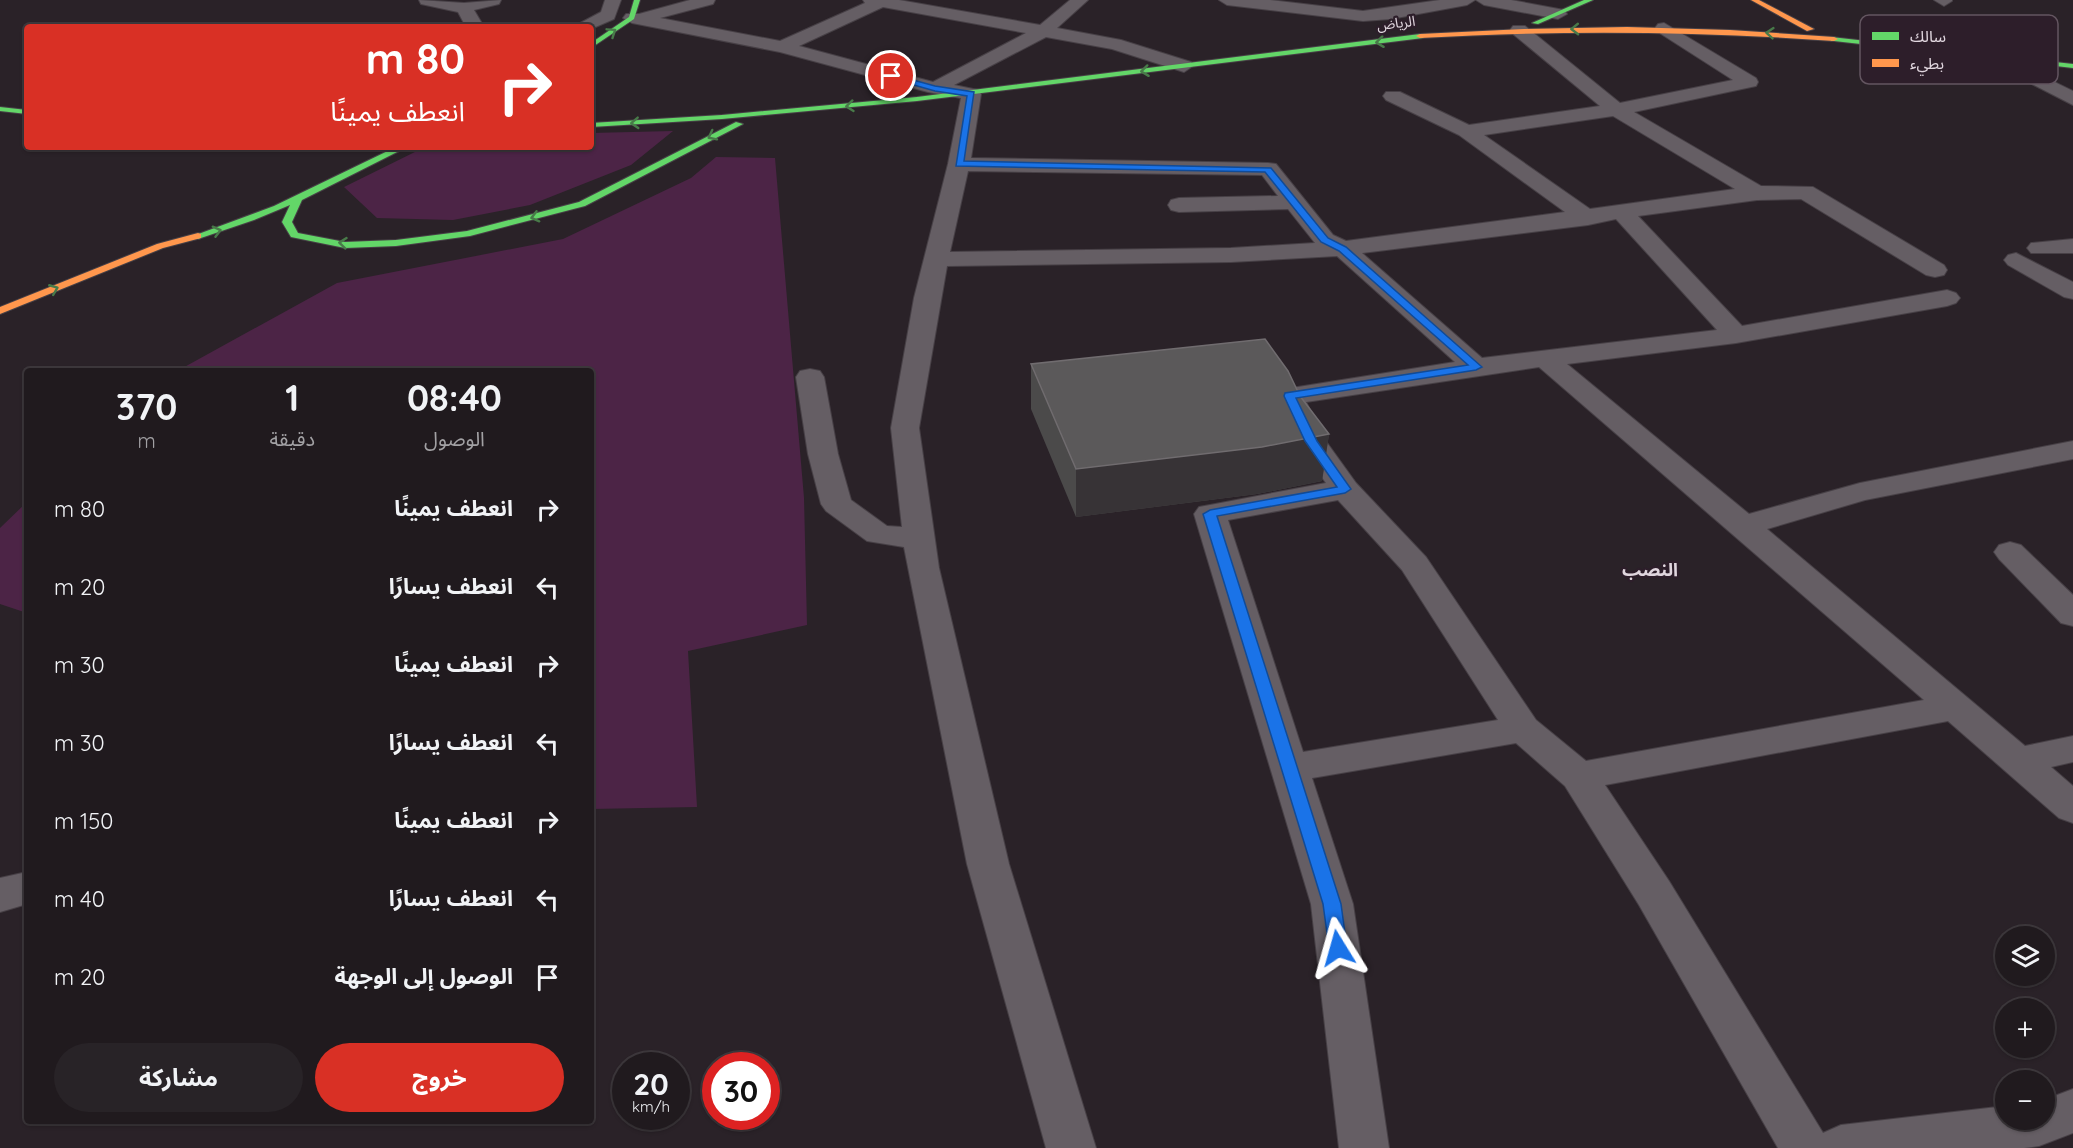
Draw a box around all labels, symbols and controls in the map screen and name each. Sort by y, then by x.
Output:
street label: الرياض [1376,12,1416,34]
legend [1860,15,2058,84]
one-way arrow [1570,23,1579,35]
text: سالك [1910,26,1946,46]
one-way arrow [1765,27,1774,40]
one-way arrow [605,28,616,39]
text: 80 m [366,32,465,85]
one-way arrow [1376,35,1385,47]
icon: right [486,48,564,126]
pin [865,50,916,101]
text: بطيء [1910,53,1944,76]
icon: arrive [874,59,907,92]
one-way arrow [1140,65,1150,77]
text: انعطف يمينًا [330,94,465,128]
one-way arrow [845,99,855,112]
one-way arrow [630,116,639,129]
one-way arrow [707,129,718,140]
one-way arrow [531,209,541,222]
one-way arrow [211,226,221,238]
one-way arrow [339,237,348,250]
one-way arrow [48,284,59,296]
text: 1 [285,375,299,420]
text: 08:40 [407,375,502,420]
text: 370 [116,384,177,429]
text: دقيقة [269,426,315,451]
text: الوصول [424,426,485,451]
text: m [138,428,156,453]
icon: right [531,493,564,526]
text: انعطف يمينًا [394,494,513,522]
text: 80 m [54,495,105,523]
district label: النصب [1622,558,1678,581]
icon: left [531,571,564,604]
text: انعطف يسارًا [389,572,513,600]
text: 20 m [54,573,105,601]
icon: right [531,649,564,682]
text: انعطف يمينًا [394,650,513,678]
text: 30 m [54,651,105,679]
icon: left [531,727,564,760]
text: انعطف يسارًا [389,728,513,756]
text: 30 m [54,729,105,757]
icon: right [531,805,564,838]
text: انعطف يمينًا [394,806,513,834]
text: 150 m [54,807,113,835]
icon: left [531,883,564,916]
text: انعطف يسارًا [389,884,513,912]
text: 40 m [54,885,105,913]
position arrow [1306,916,1370,980]
map controls [1995,926,2055,1130]
button: layers [1995,926,2055,986]
icon: arrive [531,961,564,994]
text: الوصول إلى الوجهة [335,962,513,990]
text: 20 m [54,963,105,991]
button: + [1995,998,2055,1058]
button: مشاركة [54,1043,303,1112]
button: خروج [315,1043,564,1112]
speed limit sign: 30 [702,1052,780,1130]
text: 20 [633,1065,669,1103]
button: − [1995,1070,2055,1130]
text: km/h [632,1097,670,1116]

